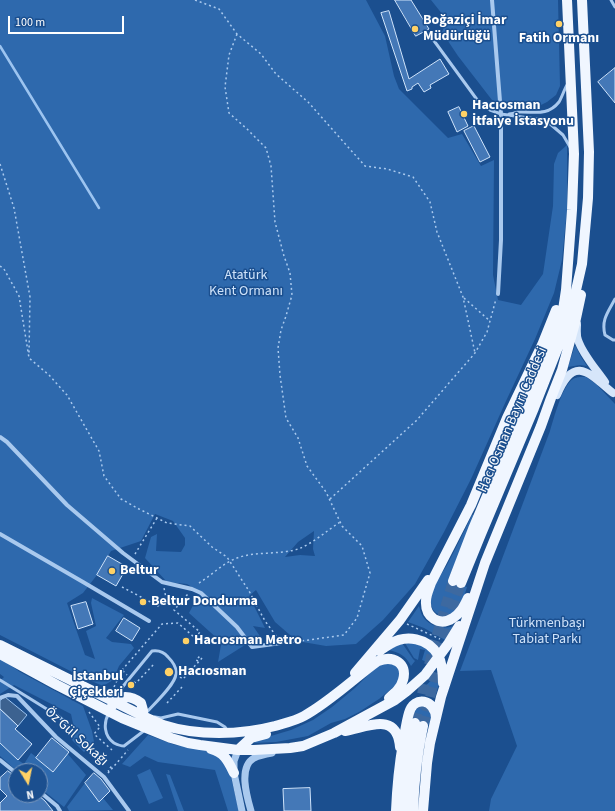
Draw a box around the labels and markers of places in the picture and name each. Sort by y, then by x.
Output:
place label: Boğaziçi İmar Müdürlüğü [423,13,506,46]
marker: Fatih Ormanı [554,19,564,29]
marker: Boğaziçi İmar Müdürlüğü [410,24,420,34]
place label: Fatih Ormanı [519,31,599,47]
place label: Hacıosman İtfaiye İstasyonu [472,98,574,130]
marker: Hacıosman İtfaiye İstasyonu [459,109,469,119]
place label: Beltur [120,563,159,579]
marker: Beltur [107,566,117,576]
place label: Beltur Dondurma [151,594,258,610]
marker: Beltur Dondurma [138,597,148,607]
place label: Hacıosman Metro [194,633,302,649]
marker: Hacıosman Metro [181,636,191,646]
place label: Hacıosman [178,664,247,680]
marker: Hacıosman [163,666,175,678]
place label: İstanbul Çiçekleri [69,669,123,702]
marker: İstanbul Çiçekleri [126,680,136,690]

